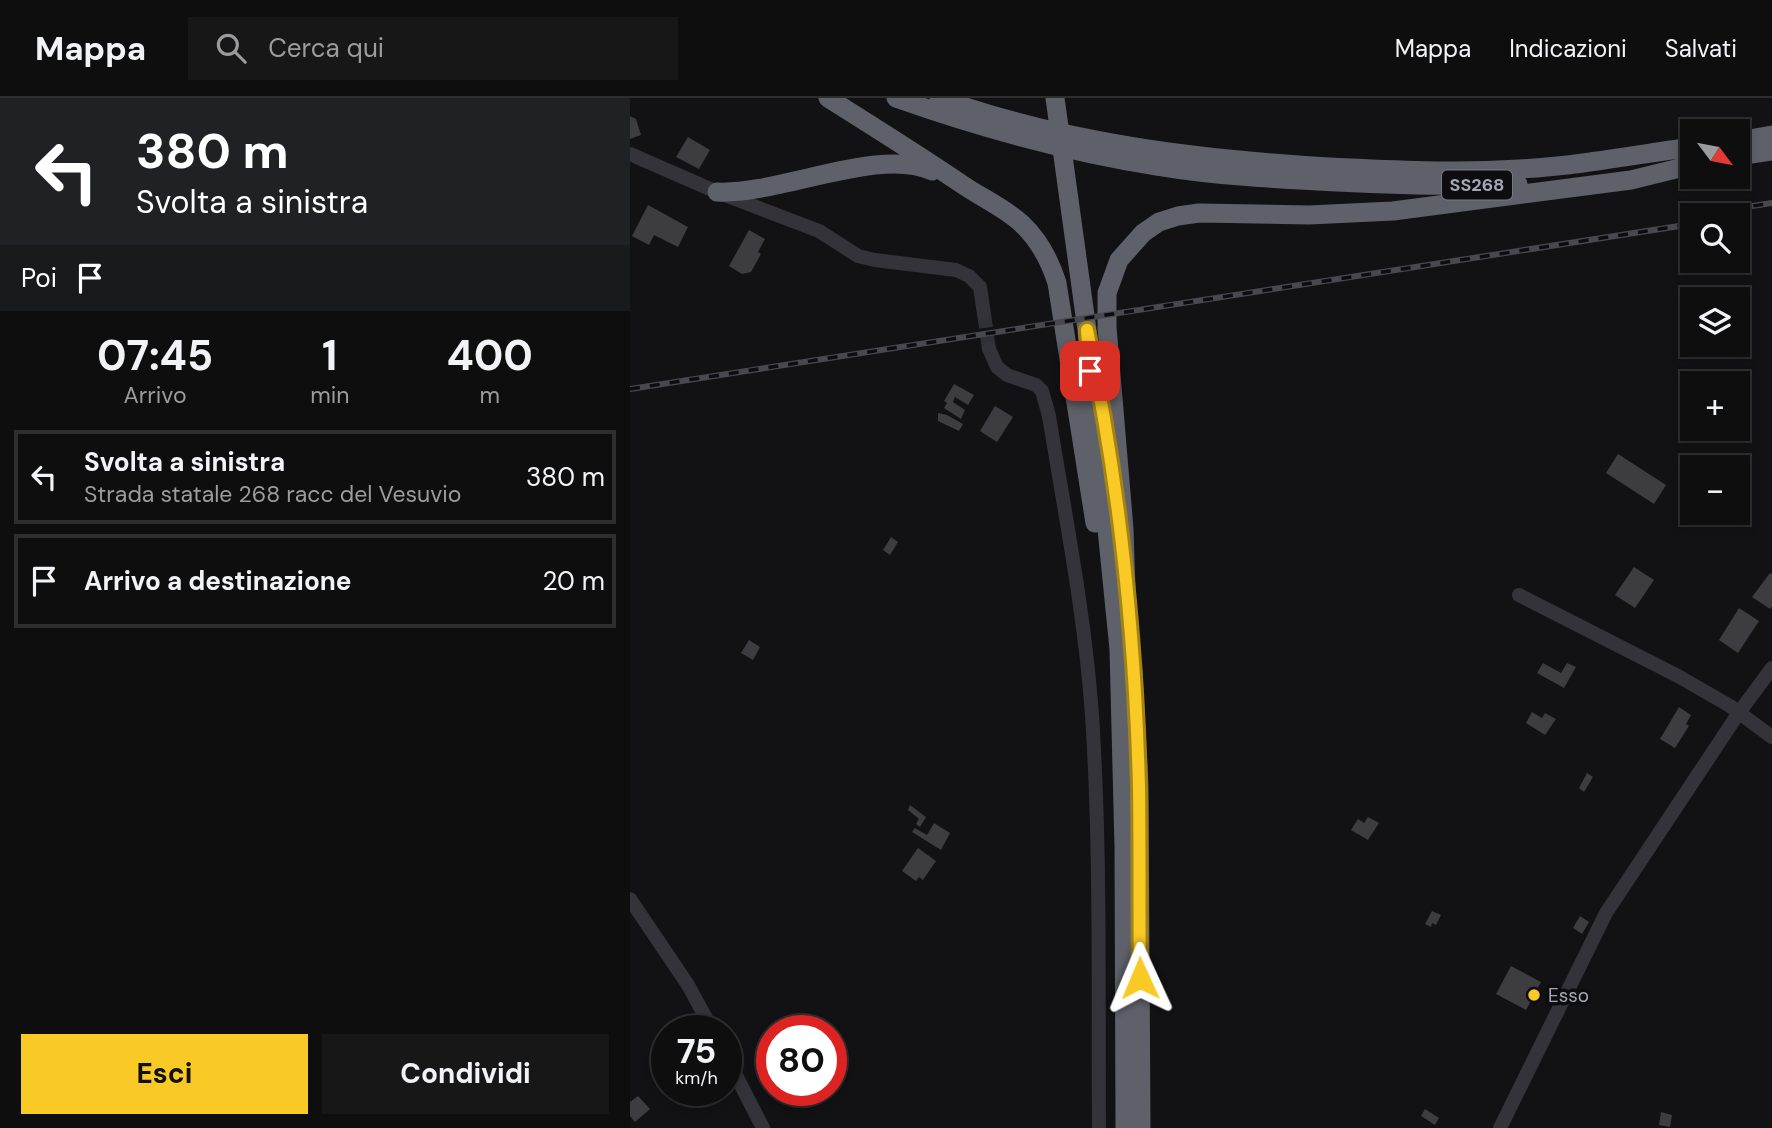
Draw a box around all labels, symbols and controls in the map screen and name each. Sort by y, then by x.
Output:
search box [188,17,678,80]
text: Mappa [35,27,146,70]
icon: search [212,29,250,67]
text: Cerca qui [268,31,384,65]
text: Mappa [1395,33,1471,64]
text: Indicazioni [1509,33,1627,64]
text: Salvati [1665,33,1737,64]
text: 380 m [136,119,289,183]
north arrow [1680,119,1750,189]
map controls [1680,119,1750,525]
icon: left [21,126,112,217]
road number: SS268 [1442,170,1512,200]
text: Svolta a sinistra [136,181,368,223]
button: search [1680,203,1750,273]
icon: arrive [71,259,109,297]
text: Poi [21,261,57,295]
button: layers [1680,287,1750,357]
text: 07:45 [97,328,213,383]
text: 1 [322,328,337,383]
text: 400 [446,328,533,383]
pin [1060,341,1120,401]
icon: arrive [1071,352,1109,390]
button: + [1680,371,1750,441]
text: Arrivo [124,380,187,410]
text: min [310,380,349,410]
text: m [479,380,500,410]
text: Svolta a sinistra [84,445,285,479]
button: − [1680,455,1750,525]
icon: left [25,458,63,496]
text: 380 m [526,460,605,494]
text: Strada statale 268 racc del Vesuvio [84,479,461,509]
icon: arrive [25,562,63,600]
text: Arrivo a destinazione [84,564,351,598]
text: 20 m [542,564,605,598]
position arrow [1103,941,1177,1015]
place label: Esso [1548,983,1589,1008]
marker: Esso [1526,987,1542,1003]
speed limit sign: 80 [756,1015,847,1106]
text: 75 [677,1028,716,1074]
button: Esci [21,1034,308,1114]
button: Condividi [322,1034,609,1114]
text: km/h [675,1066,718,1090]

